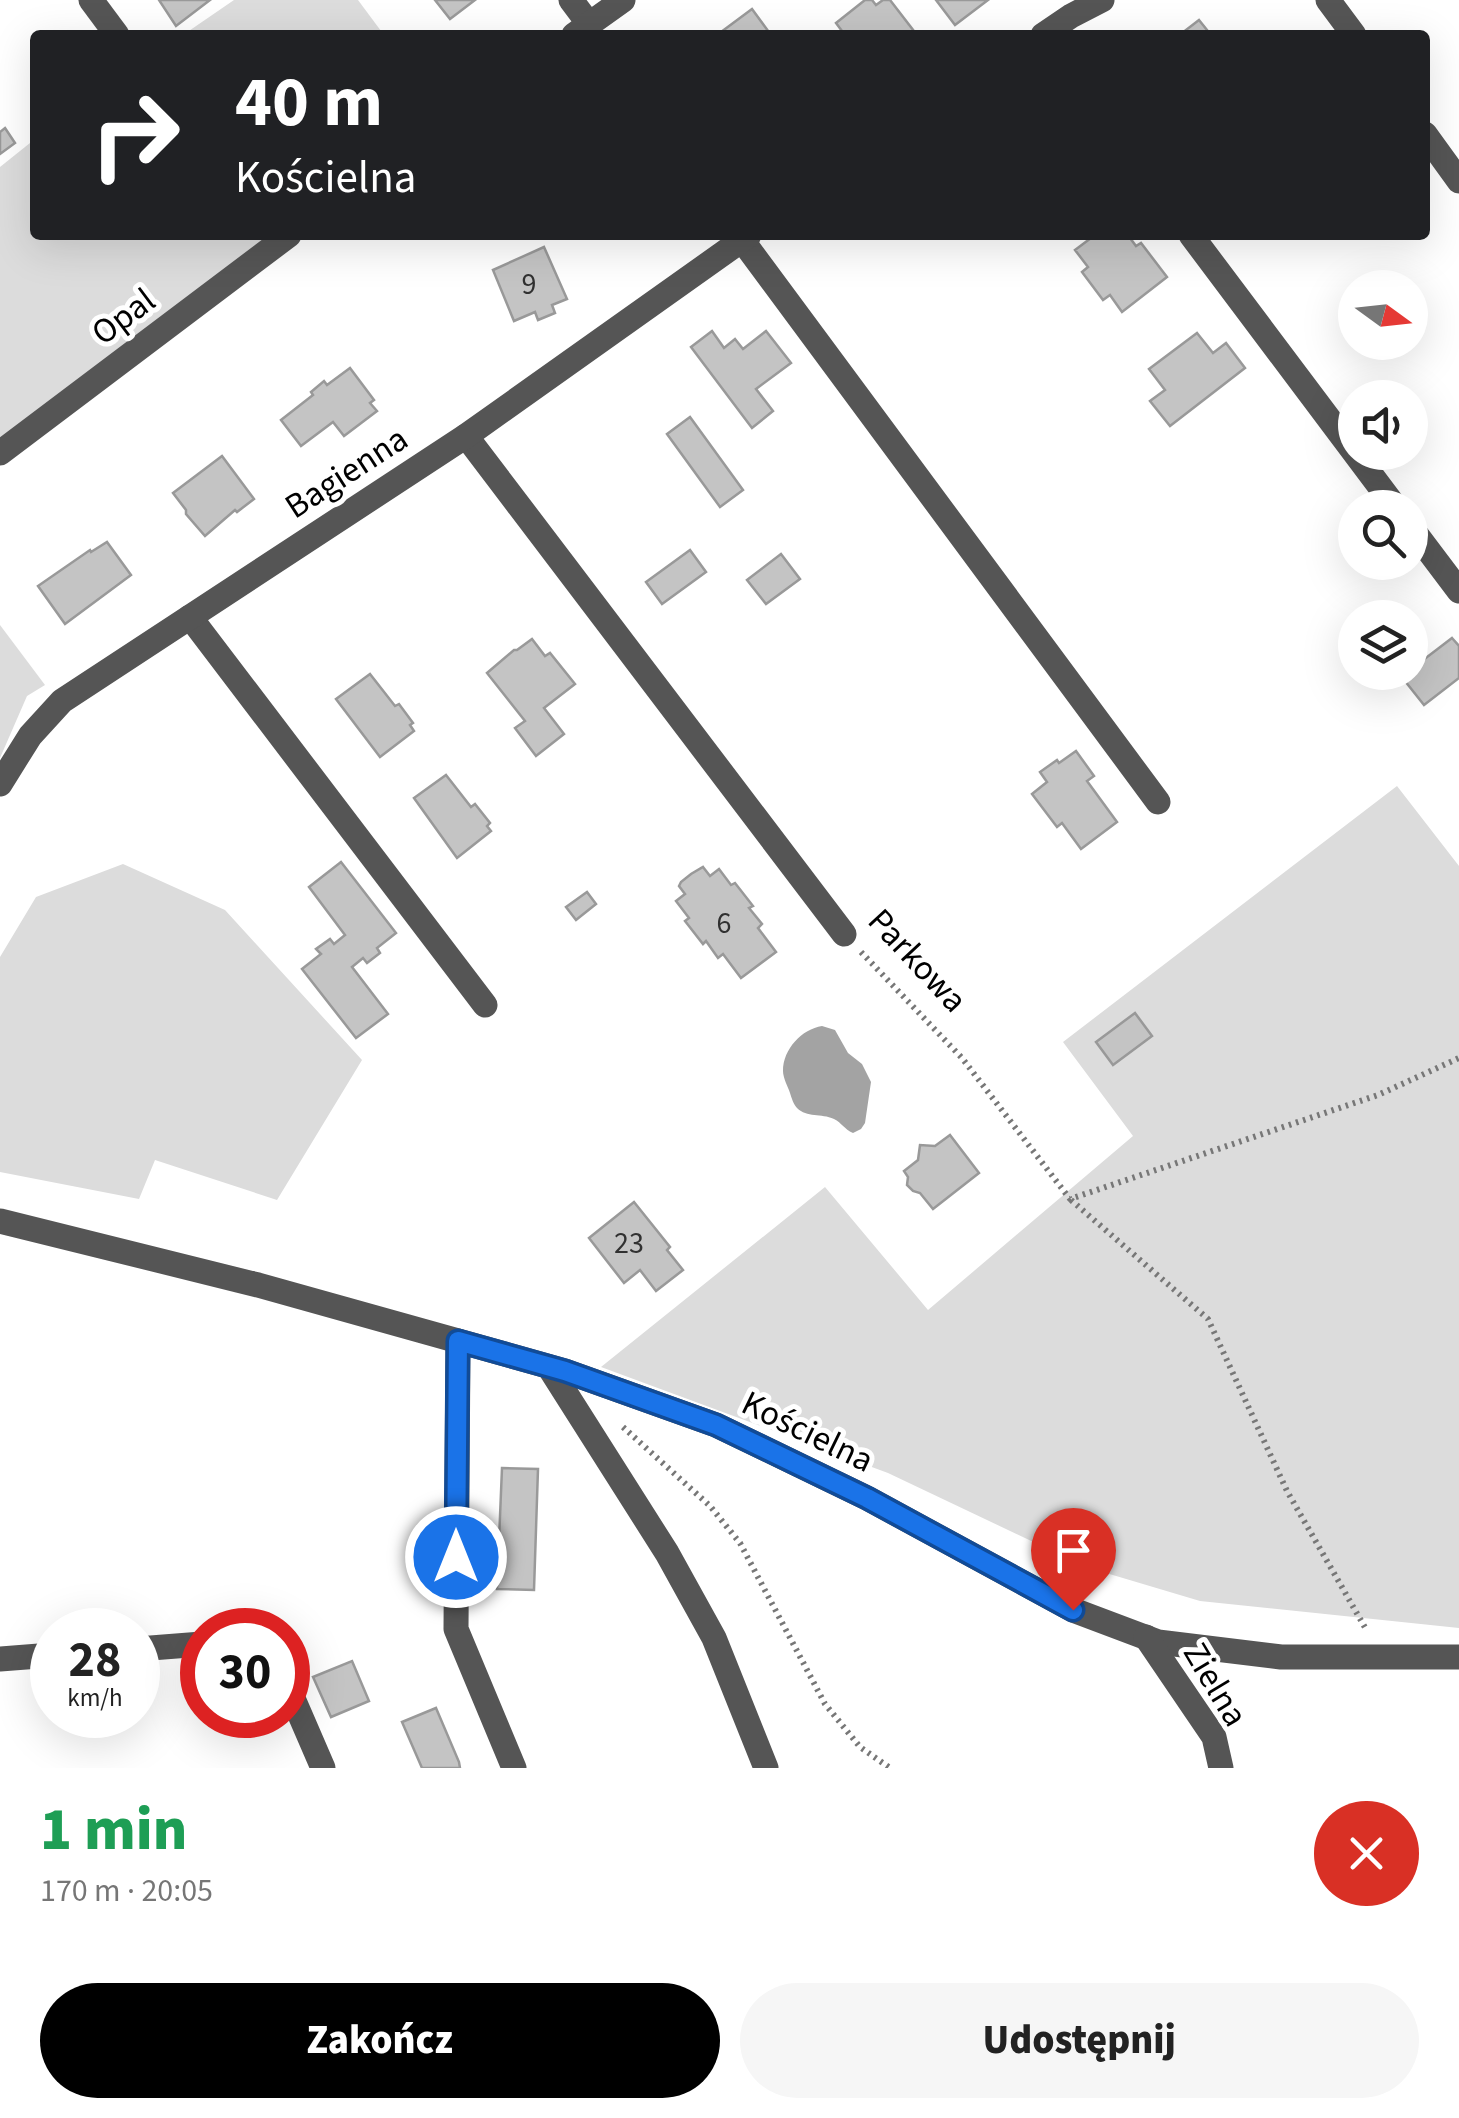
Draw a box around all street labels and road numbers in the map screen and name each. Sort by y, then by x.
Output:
street label: Opal [81,276,166,357]
street label: Bagienna [275,414,418,531]
street label: Parkowa [856,898,979,1024]
street label: Kościelna [733,1378,882,1485]
street label: Zielna [1170,1633,1260,1736]

